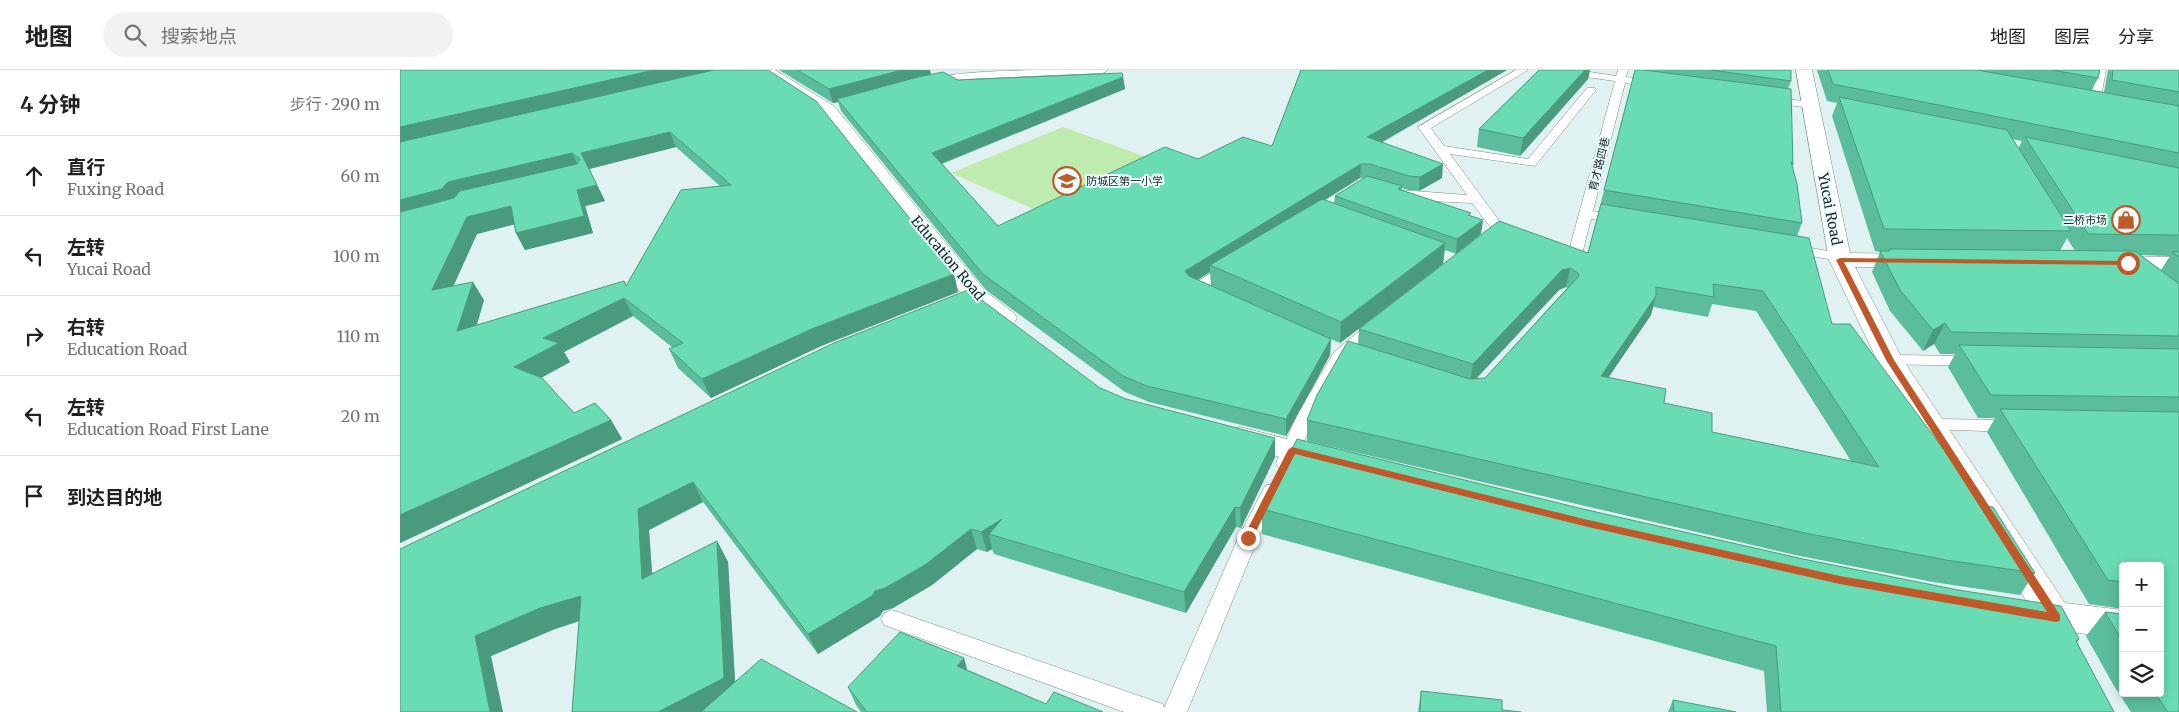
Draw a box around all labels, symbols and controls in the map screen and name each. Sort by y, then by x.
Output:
search box [103,12,453,57]
text: 地图 [25,21,73,52]
icon: search [121,21,149,49]
text: 搜索地点 [161,24,237,48]
text: 地图 [1990,25,2026,48]
text: 图层 [2054,25,2090,48]
text: 分享 [2118,25,2154,48]
text: 4 分钟 [20,91,80,118]
text: 步行 · 290 m [290,94,380,114]
street label: 育才路四巷 [1586,136,1612,192]
text: 直行 [67,155,105,179]
icon: ahead [20,162,48,190]
text: 60 m [340,166,380,186]
school or university icon: 防城区第一小学 [1052,166,1082,196]
street label: Yucai Road [1814,170,1846,247]
place label: 防城区第一小学 [1086,174,1163,188]
text: Fuxing Road [67,179,164,199]
shop icon: 二桥市场 [2111,205,2141,235]
street label: Education Road [907,212,989,305]
place label: 二桥市场 [2063,213,2107,227]
text: 左转 [67,235,105,259]
icon: left [20,242,48,270]
text: 100 m [333,246,380,266]
route start [2117,252,2140,275]
text: Yucai Road [67,259,151,279]
text: 右转 [67,315,105,339]
icon: right [20,322,48,350]
text: 110 m [337,326,380,346]
text: Education Road [67,339,187,359]
text: 左转 [67,395,105,419]
icon: left [20,402,48,430]
text: 20 m [341,406,380,426]
text: Education Road First Lane [67,419,269,439]
icon: arrive [20,482,48,510]
text: 到达目的地 [67,485,162,509]
route end [1237,527,1260,550]
map controls [2119,562,2164,697]
button: + [2119,562,2164,607]
button: − [2119,607,2164,652]
button: layers [2119,652,2164,697]

